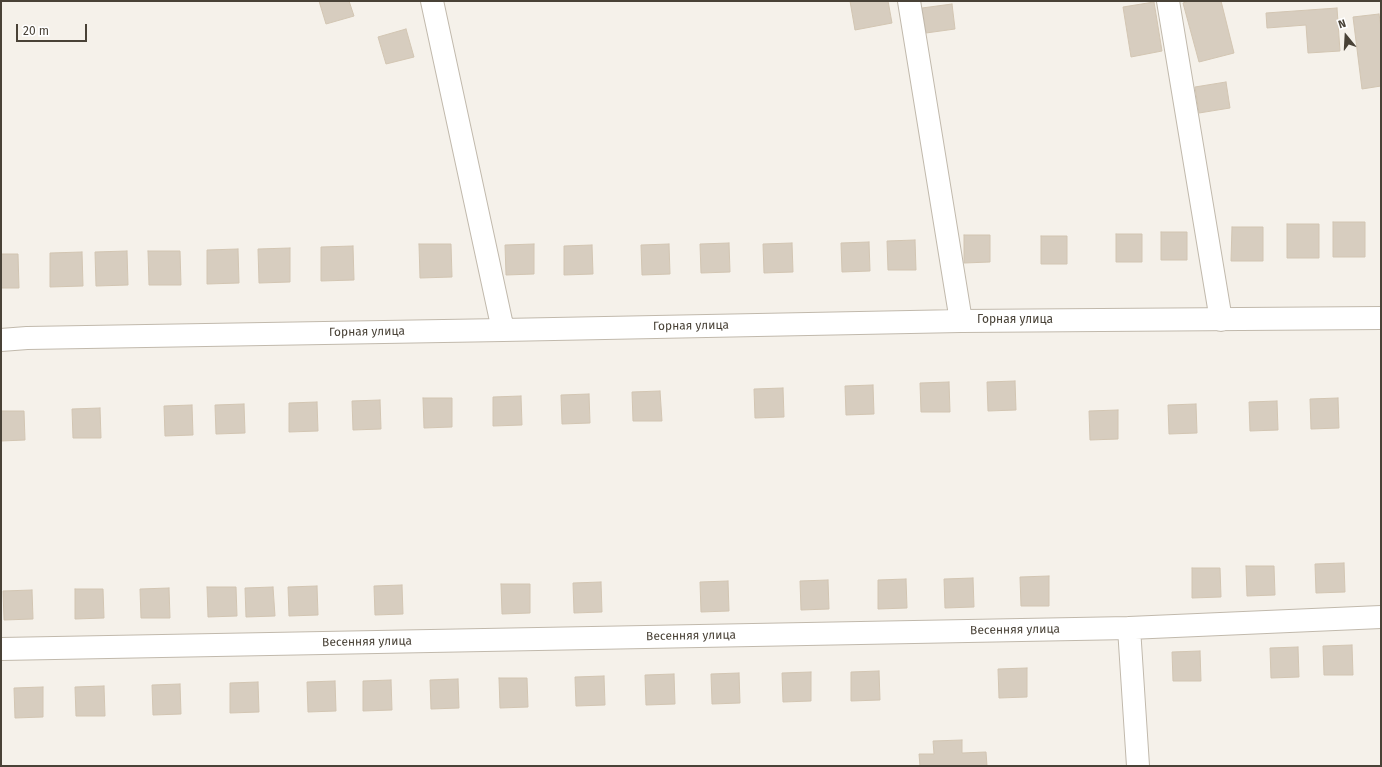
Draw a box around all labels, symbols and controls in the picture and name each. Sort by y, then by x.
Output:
scale bar [18,16,89,42]
north arrow [1326,16,1366,56]
text: N [1337,17,1348,31]
text: 20 m [23,24,49,38]
street label: Горная улица [977,313,1053,327]
street label: Горная улица [653,318,729,334]
street label: Горная улица [329,324,405,340]
street label: Весенняя улица [970,622,1060,638]
street label: Весенняя улица [646,628,736,644]
street label: Весенняя улица [322,634,412,650]

